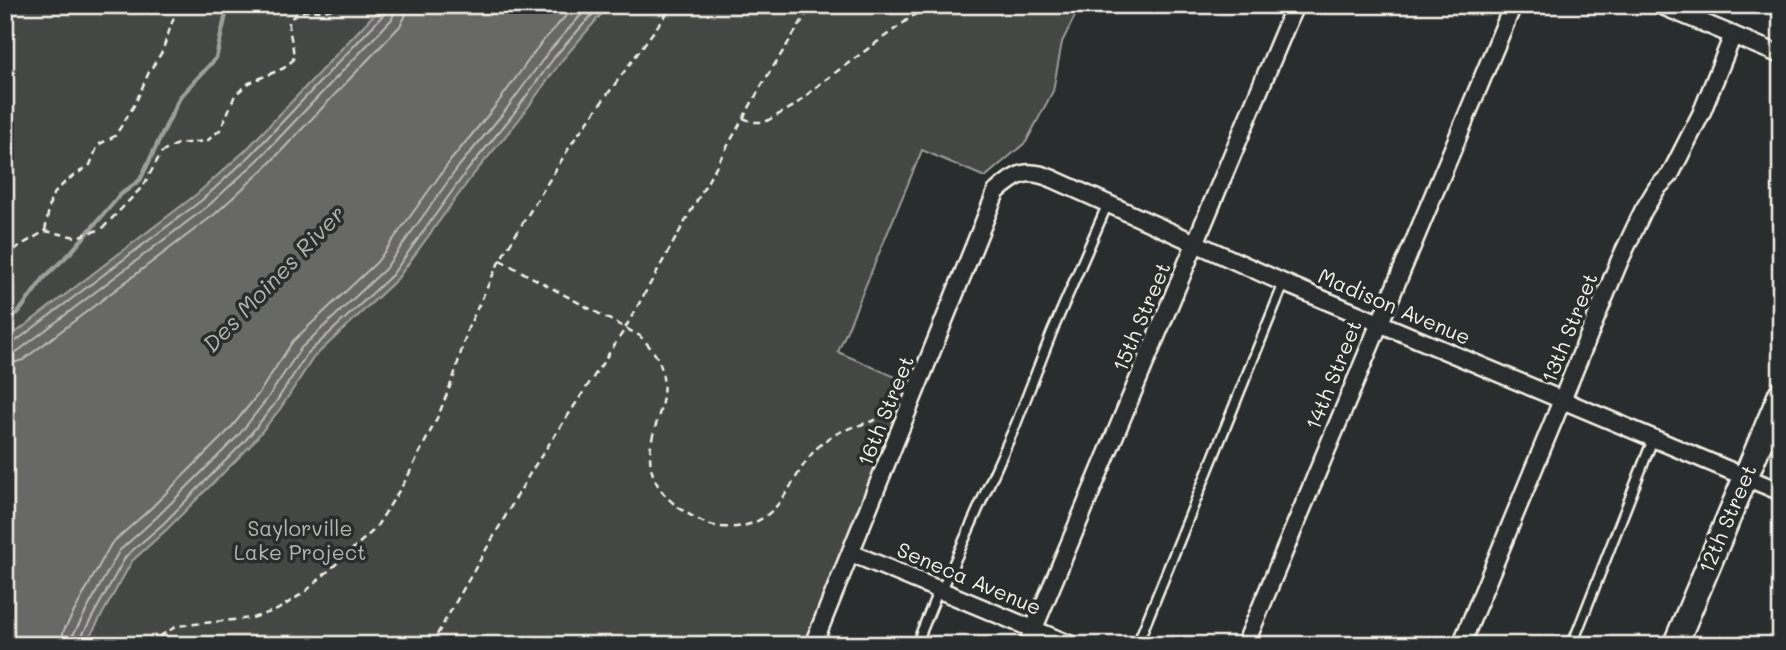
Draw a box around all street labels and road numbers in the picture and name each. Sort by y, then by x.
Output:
street label: 15th Street [1105,258,1176,375]
street label: Madison Avenue [1314,261,1475,350]
street label: 13th Street [1534,268,1603,386]
street label: 14th Street [1298,315,1367,433]
street label: 16th Street [850,351,919,470]
street label: 12th Street [1692,460,1762,577]
street label: Seneca Avenue [893,535,1046,620]

